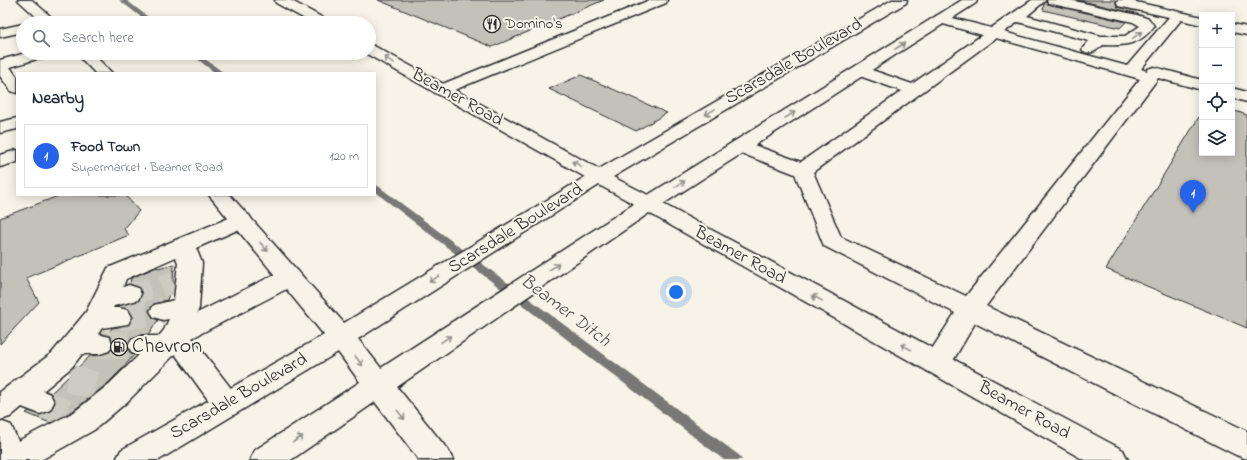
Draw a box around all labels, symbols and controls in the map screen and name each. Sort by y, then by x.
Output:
street label: Scarsdale Boulevard [721,12,867,112]
map controls [1199,12,1235,156]
button: + [1199,12,1235,48]
place label: Domino's [504,13,563,35]
restaurant icon: Domino's [482,14,502,34]
search box [16,16,376,60]
icon: search [30,27,52,49]
text: Search here [62,27,134,49]
one-way arrow [1132,31,1143,39]
one-way arrow [894,41,906,49]
button: − [1199,48,1235,84]
one-way arrow [383,56,395,64]
street label: Beamer Road [406,62,508,134]
button: locate [1199,84,1235,120]
text: Nearby [32,86,84,111]
one-way arrow [704,108,716,116]
one-way arrow [784,111,795,119]
button: layers [1199,120,1235,156]
text: Food Town [71,136,140,158]
text: 1 [44,147,48,166]
text: 120 m [329,147,359,166]
text: Supermarket · Beamer Road [71,158,223,177]
one-way arrow [571,160,583,167]
street label: Scarsdale Boulevard [444,177,588,281]
one-way arrow [674,180,685,188]
pin: 1 [1180,180,1206,213]
street label: Beamer Road [689,220,791,292]
one-way arrow [260,242,269,253]
one-way arrow [548,263,559,271]
water label: Beamer Ditch [514,268,616,354]
one-way arrow [428,276,440,284]
your location [666,282,686,302]
one-way arrow [811,294,823,302]
place label: Chevron [132,331,202,363]
one-way arrow [440,335,451,343]
fuel station icon: Chevron [109,337,129,357]
one-way arrow [900,342,912,350]
street label: Scarsdale Boulevard [166,347,312,447]
one-way arrow [355,355,363,366]
street label: Beamer Road [973,375,1075,447]
one-way arrow [397,410,406,420]
one-way arrow [292,434,304,442]

